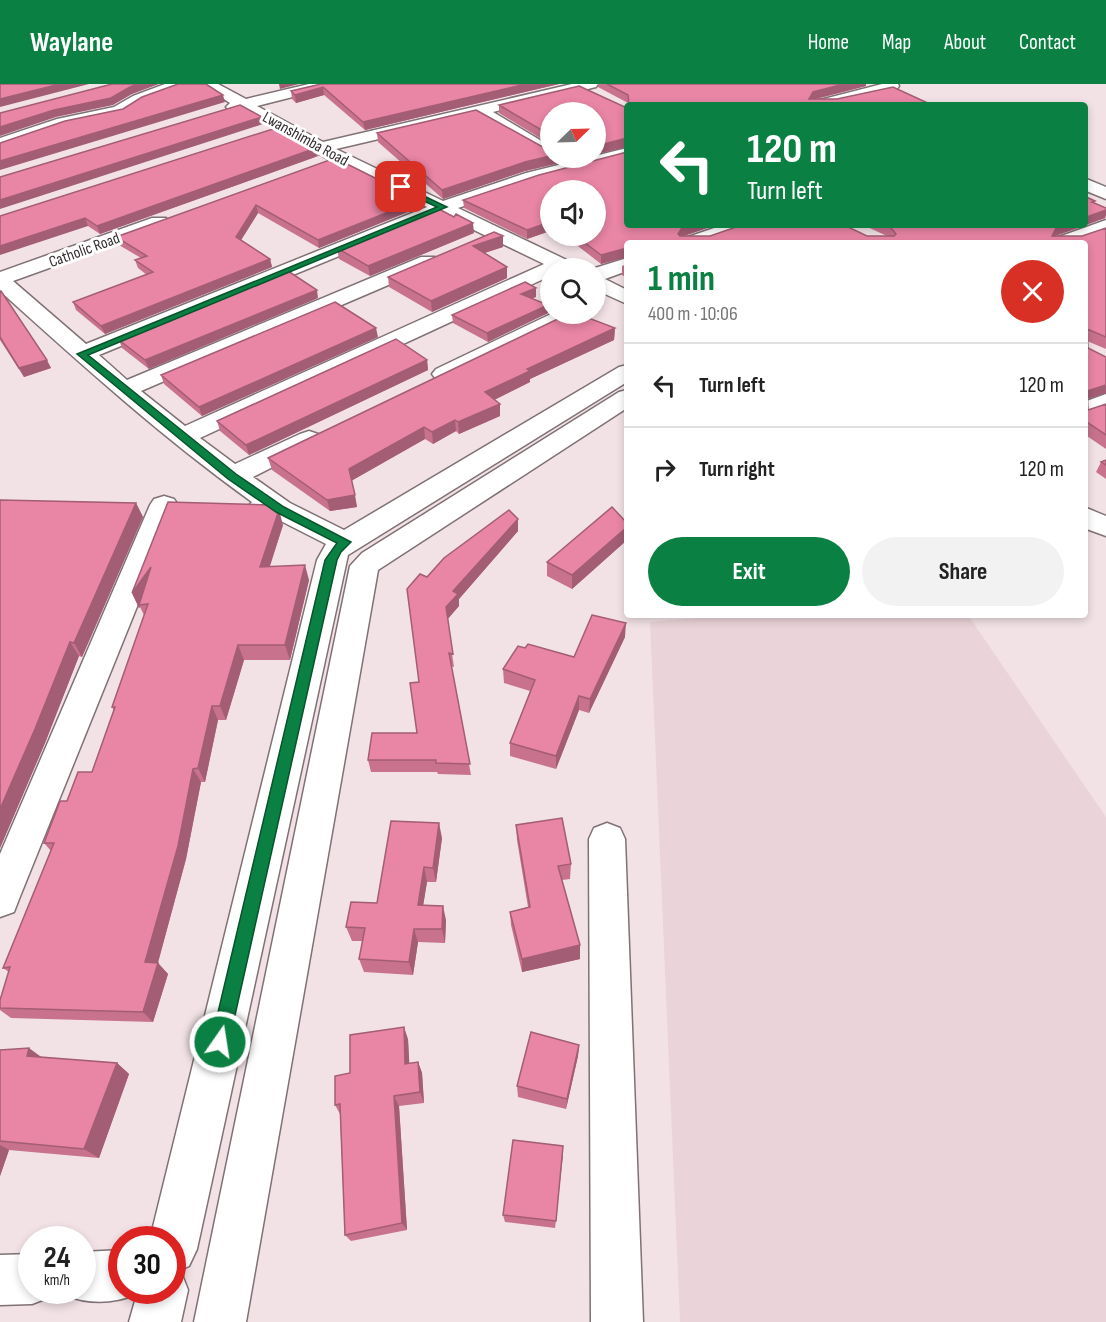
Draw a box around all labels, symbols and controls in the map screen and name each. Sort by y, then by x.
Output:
text: Waylane [30,26,113,59]
text: Home [808,30,849,55]
text: Map [882,30,911,55]
text: About [944,30,986,55]
text: Contact [1019,30,1076,55]
north arrow [540,102,606,168]
map controls [540,102,606,324]
street label: Lwanshimba Road [259,108,352,171]
text: 120 m [747,124,837,175]
icon: left [648,126,726,204]
pin [375,161,426,212]
icon: arrive [384,170,417,203]
text: Turn left [747,175,823,207]
button: sound [540,180,606,246]
street label: Catholic Road [47,229,122,272]
button: search [540,258,606,324]
text: 1 min [648,258,715,301]
button: close [1001,260,1064,323]
text: 400 m · 10:06 [648,302,738,326]
icon: left [648,369,681,402]
text: Turn left [699,372,765,399]
text: 120 m [1020,372,1064,399]
icon: right [648,453,681,486]
text: Turn right [699,456,775,483]
text: 120 m [1020,456,1064,483]
button: Exit [648,537,850,606]
button: Share [862,537,1064,606]
position arrow [188,1010,252,1074]
speed limit sign: 30 [108,1226,186,1304]
text: 24 [44,1240,70,1276]
text: km/h [44,1271,70,1290]

